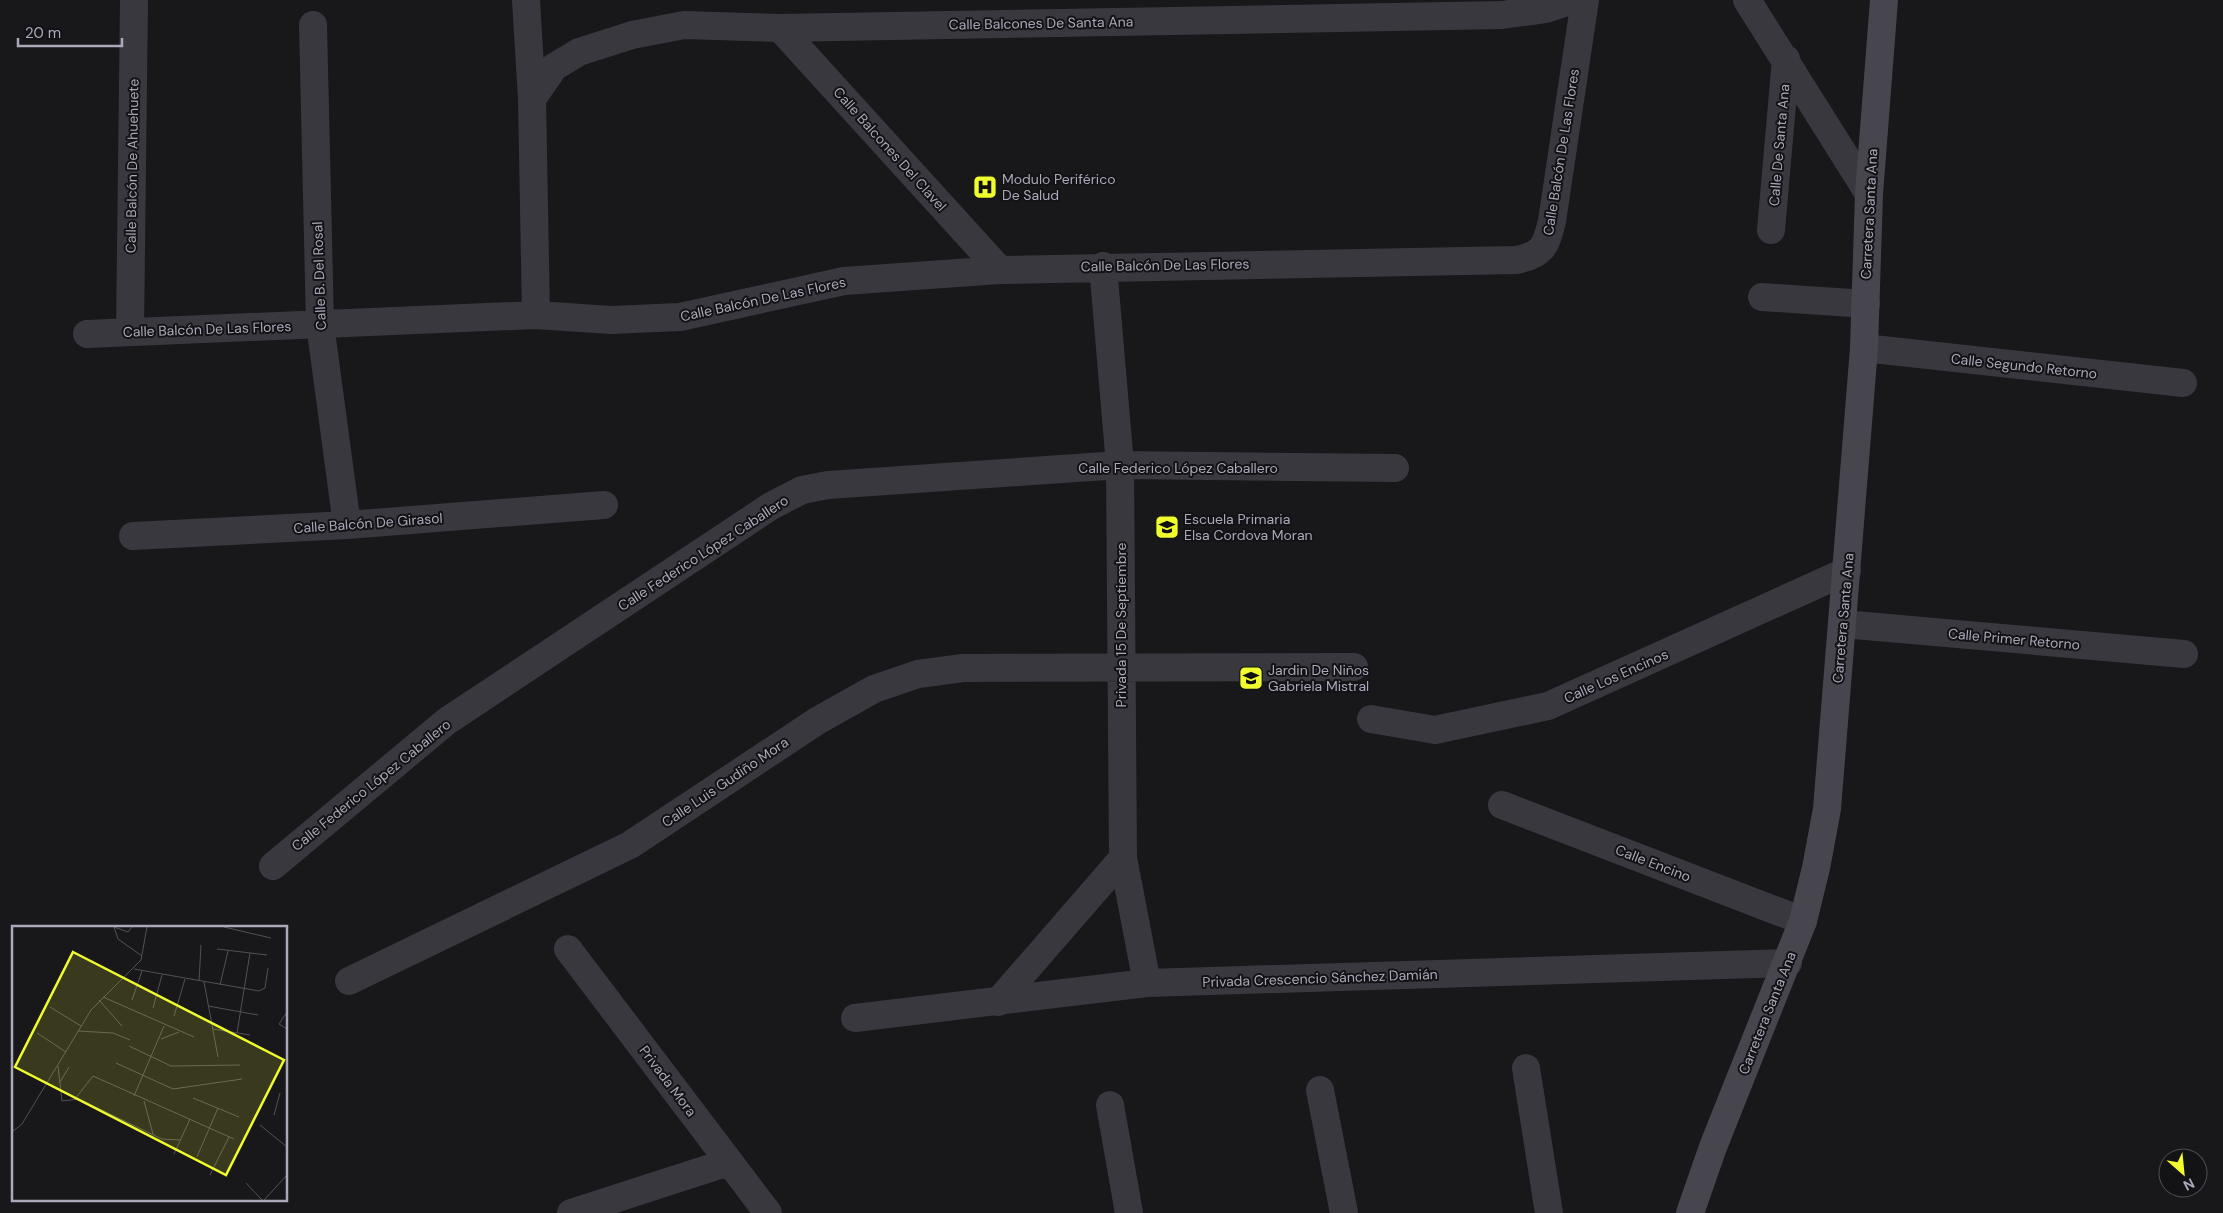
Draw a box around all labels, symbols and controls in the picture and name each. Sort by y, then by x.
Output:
street label: Calle Balcones De Santa Ana [949,12,1133,34]
scale bar [18,15,121,47]
text: 20 m [25,23,61,43]
street label: Calle Balcón De Las Flores [1539,67,1583,237]
street label: Calle Balcón De Ahuehuete [121,79,143,253]
street label: Calle Balcones Del Clavel [829,83,951,215]
street label: Calle De Santa Ana [1765,83,1793,207]
street label: Carretera Santa Ana [1857,148,1881,280]
place label: Modulo Periférico De Salud [1002,170,1116,204]
hospital icon: Modulo Periférico De Salud [972,174,998,200]
street label: Calle B. Del Rosal [308,221,330,331]
street label: Calle Balcón De Las Flores [1081,255,1249,275]
street label: Calle Balcón De Las Flores [679,273,847,325]
street label: Calle Balcón De Las Flores [122,317,292,341]
street label: Calle Segundo Retorno [1950,349,2098,383]
street label: Calle Federico López Caballero [1078,459,1278,477]
street label: Calle Federico López Caballero [614,491,792,615]
street label: Calle Balcón De Girasol [293,509,443,537]
place label: Escuela Primaria Elsa Cordova Moran [1184,510,1313,544]
school or university icon: Escuela Primaria Elsa Cordova Moran [1154,514,1180,540]
street label: Privada 15 De Septiembre [1112,543,1130,707]
street label: Carretera Santa Ana [1828,552,1858,684]
street label: Calle Primer Retorno [1947,624,2081,654]
street label: Calle Los Encinos [1561,645,1671,707]
place label: Jardin De Niños Gabriela Mistral [1268,661,1369,695]
school or university icon: Jardin De Niños Gabriela Mistral [1238,665,1264,691]
street label: Calle Federico López Caballero [288,715,454,855]
street label: Calle Luis Gudiño Mora [658,733,792,831]
street label: Calle Encino [1613,840,1693,886]
inset map [12,926,288,1200]
street label: Carretera Santa Ana [1734,949,1800,1077]
street label: Privada Crescencio Sánchez Damián [1202,965,1438,991]
street label: Privada Mora [635,1042,701,1120]
north arrow [2158,1148,2208,1198]
text: N [2180,1174,2198,1195]

